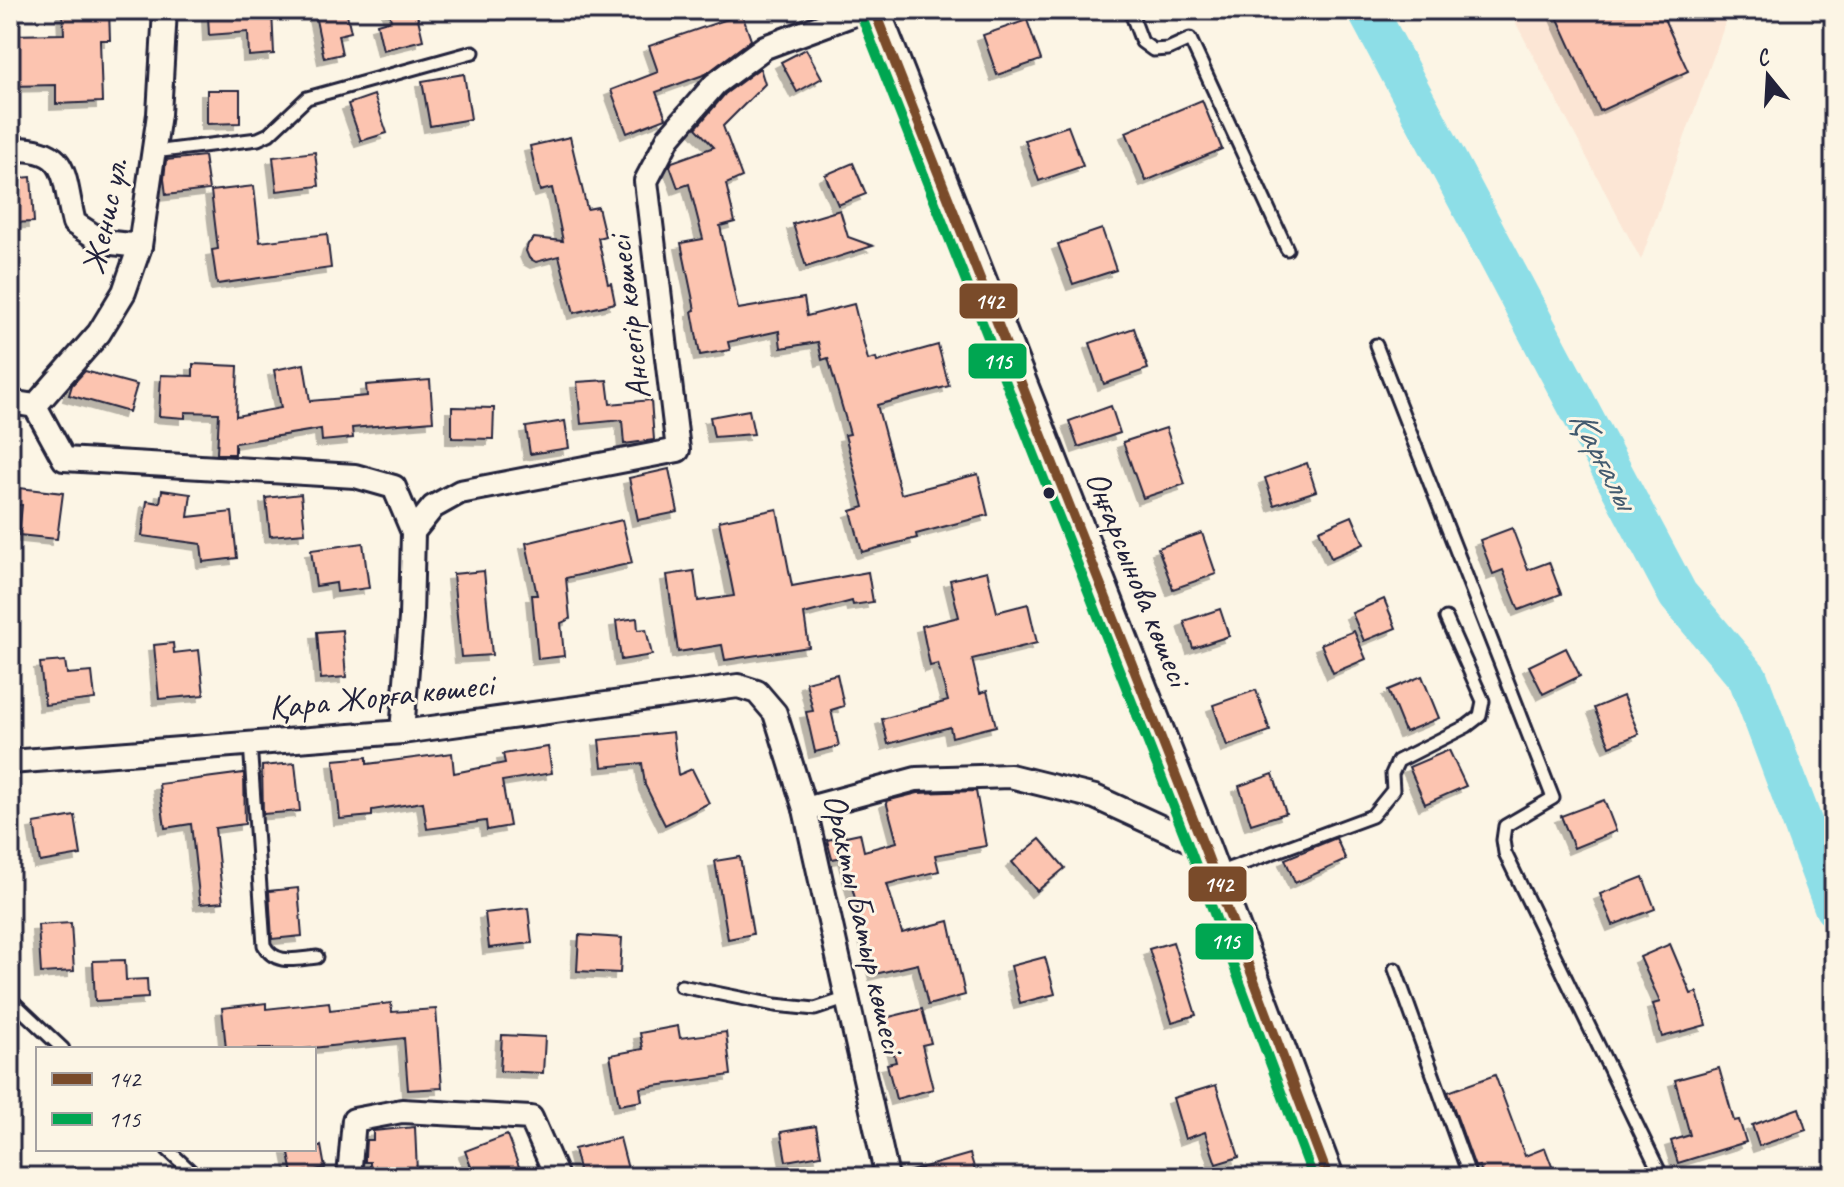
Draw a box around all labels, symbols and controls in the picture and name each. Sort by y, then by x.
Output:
north arrow [1728,36,1808,116]
text: С [1753,42,1775,73]
street label: Женис ул. [71,154,138,278]
street label: Ансегір көшесі [597,230,660,402]
line badge: 142 [958,282,1019,320]
text: 142 [974,288,1006,316]
line badge: 115 [967,342,1028,380]
text: 115 [982,348,1014,376]
water label: Қарғалы [1559,401,1652,521]
street label: Оңғарсынова көшесі [1076,464,1203,695]
unlabelled marker [1041,485,1057,501]
street label: Қара Жорға көшесі [267,662,499,729]
street label: Оракты Батыр көшесі [814,789,916,1061]
line badge: 142 [1187,865,1248,903]
text: 142 [1203,871,1235,899]
line badge: 115 [1194,922,1255,961]
text: 115 [1210,928,1242,956]
legend [36,1047,316,1151]
text: 142 [108,1064,143,1094]
text: 115 [108,1104,142,1134]

